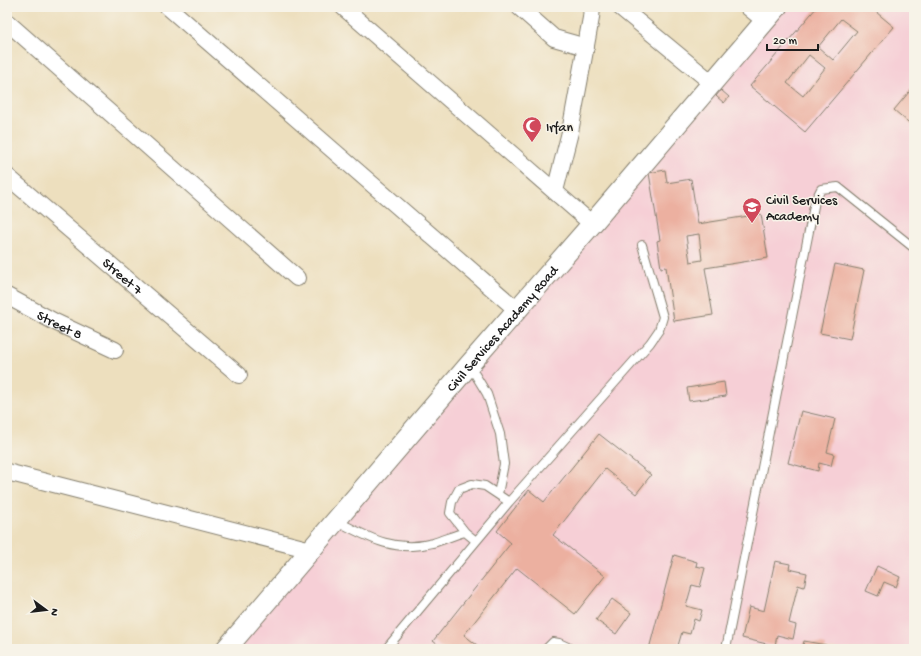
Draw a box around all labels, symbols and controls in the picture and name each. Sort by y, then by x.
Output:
scale bar [767,26,818,52]
text: 20 m [773,35,798,49]
mosque icon: Irfan [521,115,543,143]
place label: Irfan [546,120,573,137]
place label: Civil Services Academy [766,193,838,226]
school or university icon: Civil Services Academy [741,196,763,224]
street label: Street 7 [98,255,146,300]
street label: Civil Services Academy Road [444,262,564,396]
street label: Street 8 [33,308,85,345]
north arrow [26,590,66,630]
text: N [47,607,60,617]

